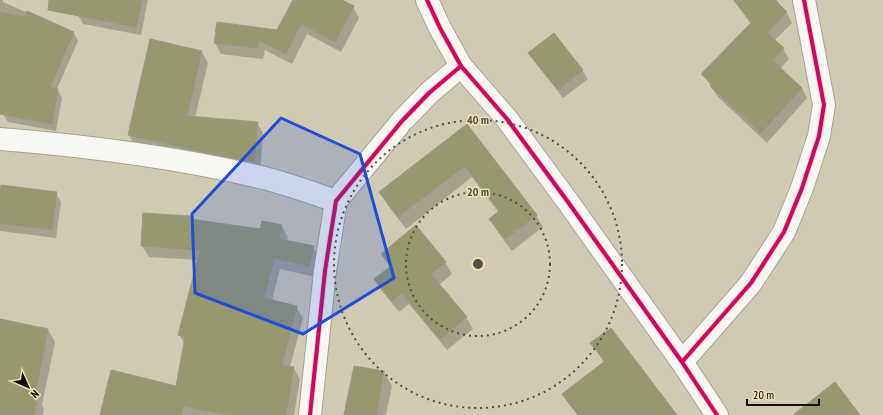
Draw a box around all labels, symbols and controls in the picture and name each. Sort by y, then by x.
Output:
text: 40 m [467,112,489,127]
text: 20 m [467,184,489,199]
centre of rings [471,257,485,271]
north arrow [8,367,48,407]
scale bar [747,381,819,407]
text: N [28,387,42,401]
text: 20 m [753,387,774,402]

